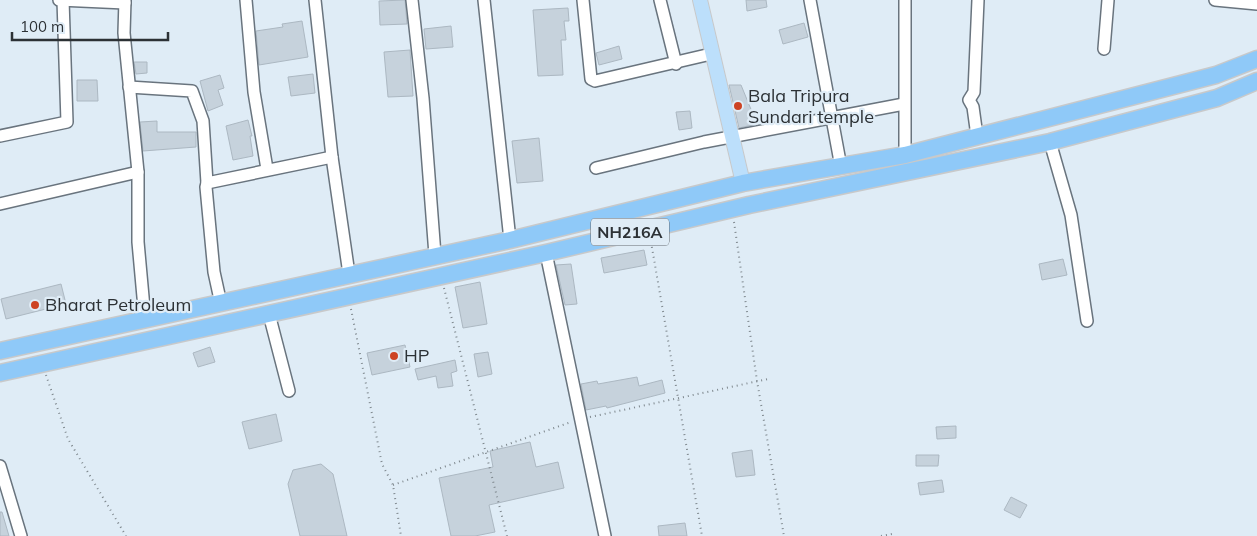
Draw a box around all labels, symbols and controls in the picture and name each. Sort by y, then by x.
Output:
scale bar [12,10,169,42]
text: 100 m [20,17,64,36]
place label: Bala Tripura Sundari temple [748,84,874,128]
marker: Bala Tripura Sundari temple [732,100,744,112]
road number: NH216A [591,218,669,246]
place label: Bharat Petroleum [45,293,191,316]
marker: Bharat Petroleum [29,299,41,311]
place label: HP [404,344,430,367]
marker: HP [388,350,400,362]

